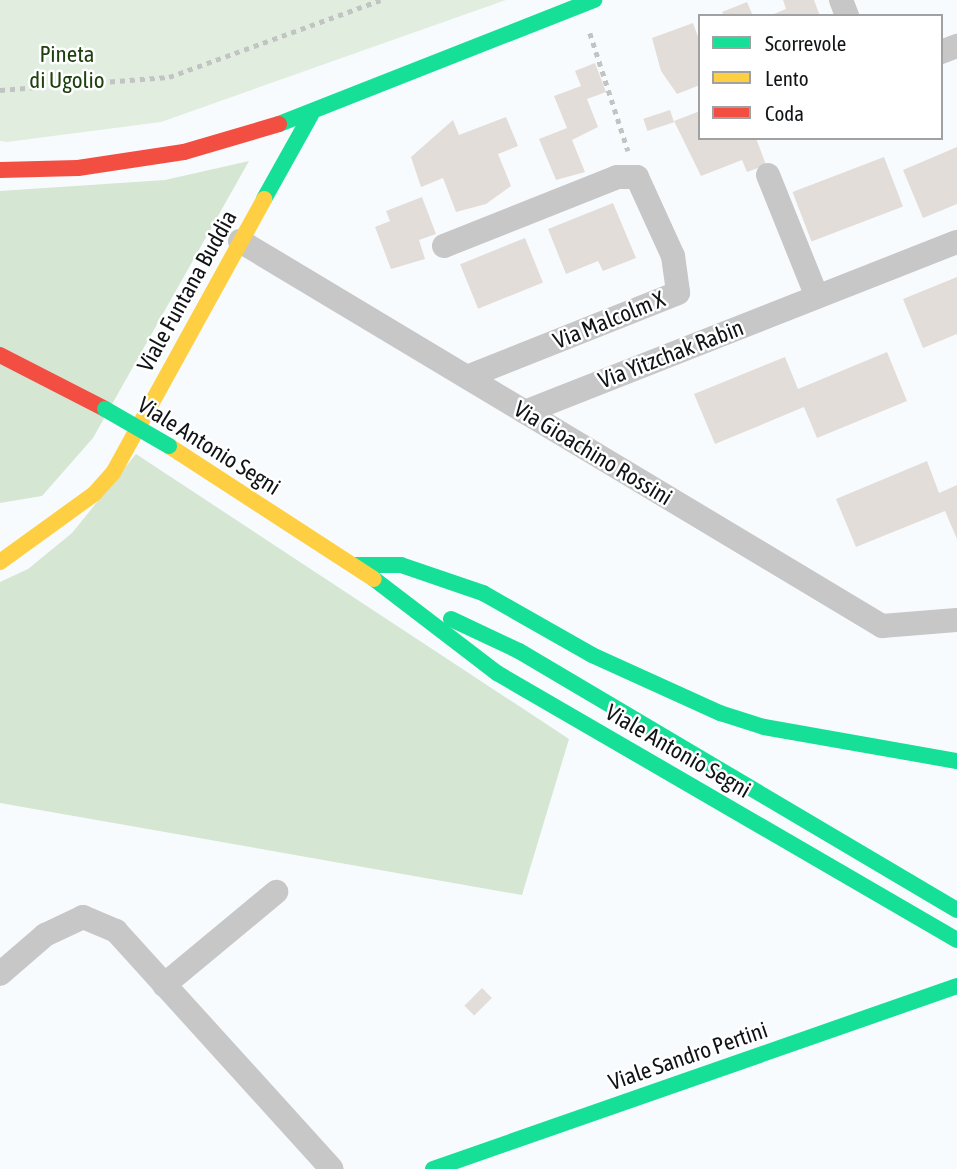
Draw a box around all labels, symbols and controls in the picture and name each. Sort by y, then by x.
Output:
legend [698,14,943,140]
text: Scorrevole [765,31,846,55]
park label: Pineta di Ugolio [29,40,105,94]
text: Lento [765,66,809,90]
text: Coda [765,101,804,125]
street label: Viale Funtana Buddia [131,206,243,376]
street label: Via Malcolm X [549,285,669,355]
street label: Via Yitzchak Rabin [595,314,747,394]
street label: Viale Antonio Segni [132,391,286,501]
street label: Via Gioachino Rossini [509,395,677,511]
street label: Viale Antonio Segni [600,698,756,804]
street label: Viale Sandro Pertini [605,1016,771,1096]

